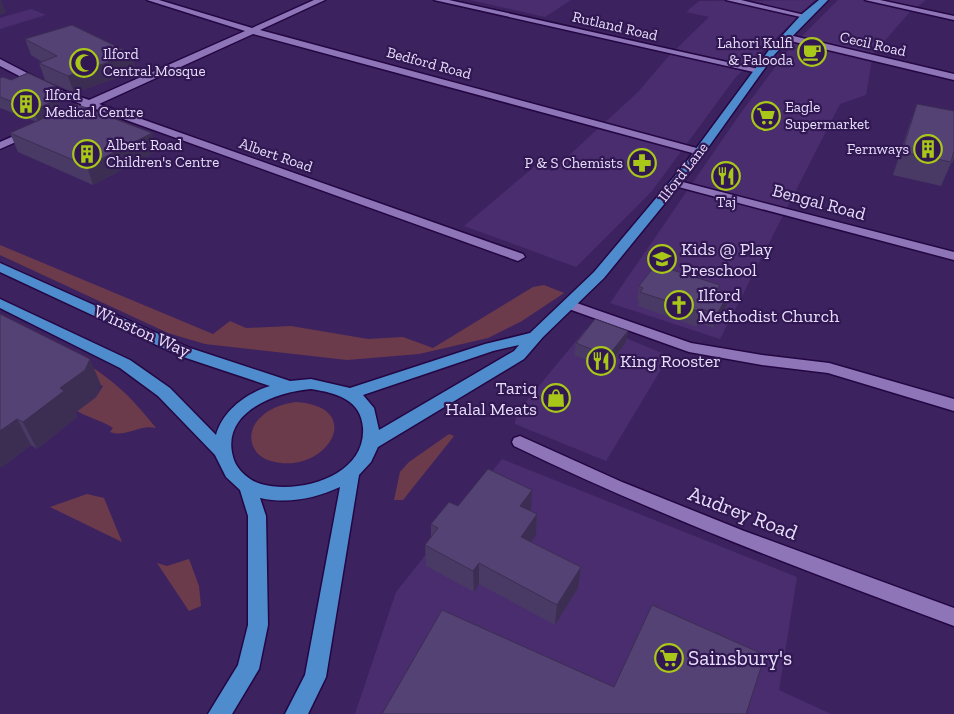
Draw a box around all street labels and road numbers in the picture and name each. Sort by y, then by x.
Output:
street label: Rutland Road [571,7,660,45]
street label: Cecil Road [838,28,909,61]
street label: Bedford Road [385,43,474,83]
street label: Albert Road [237,134,316,176]
street label: Ilford Lane [654,139,712,205]
street label: Bengal Road [770,179,868,225]
street label: Winston Way [90,300,194,362]
street label: Audrey Road [685,480,802,545]

